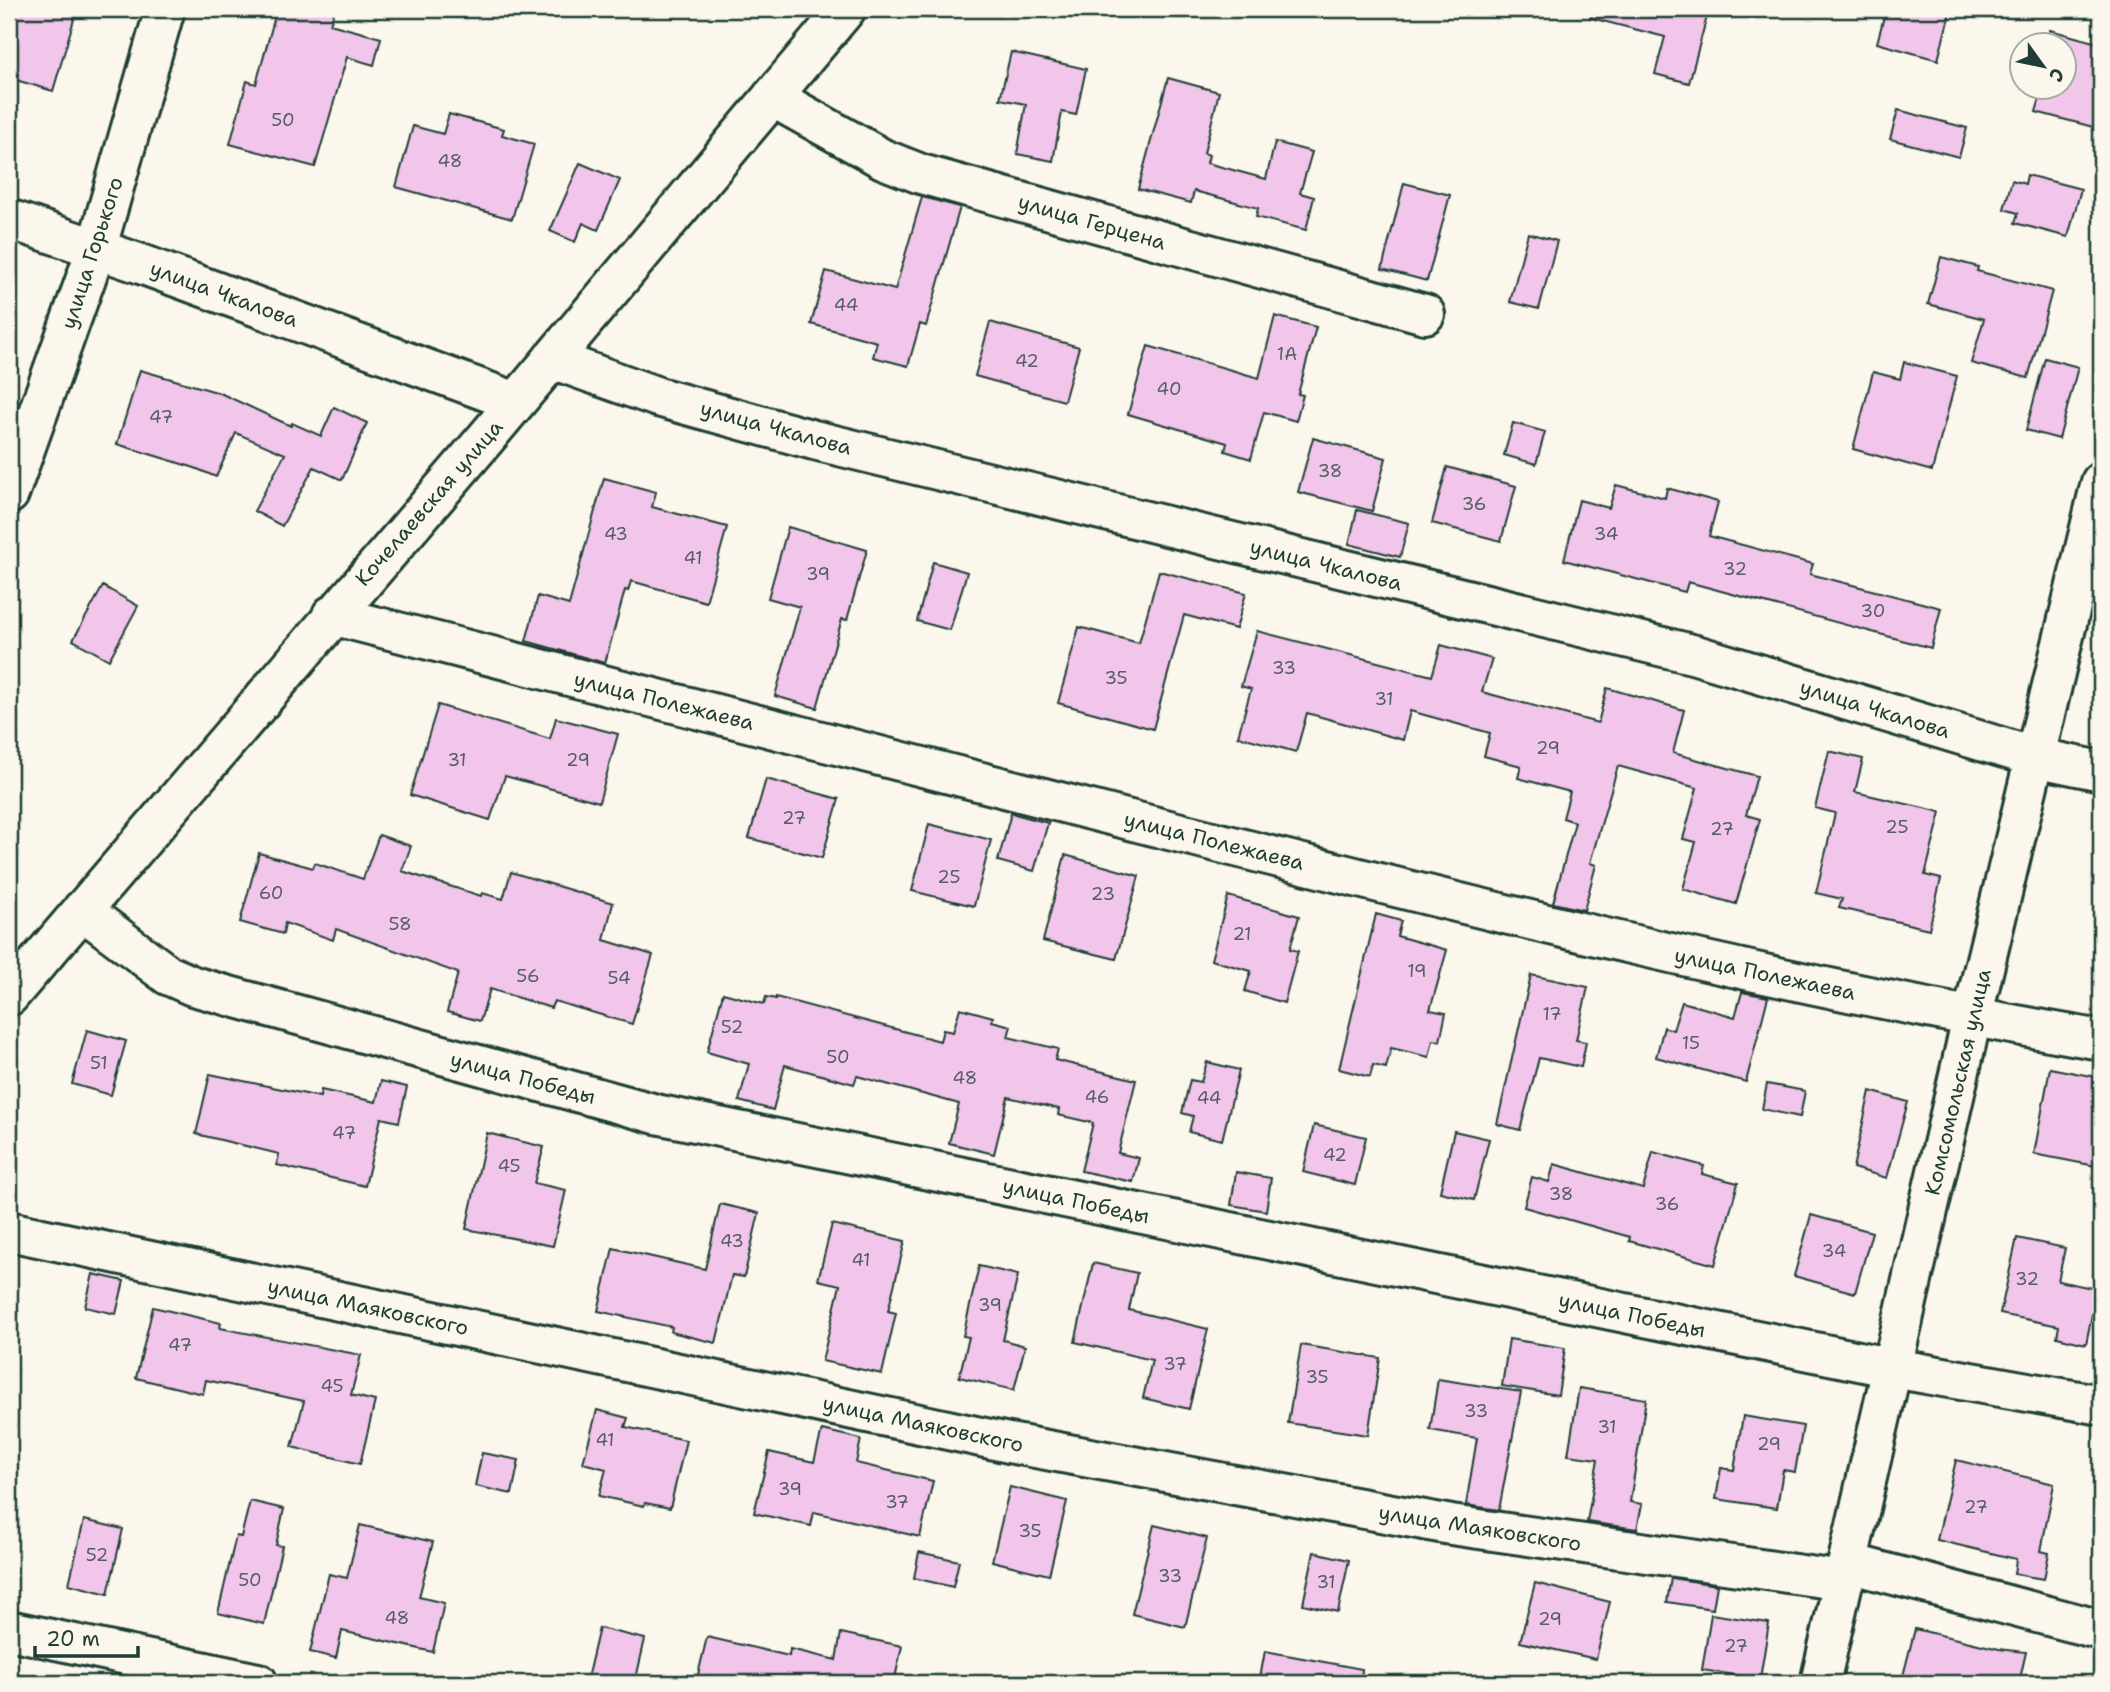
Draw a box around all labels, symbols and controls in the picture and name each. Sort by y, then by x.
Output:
north arrow [2008,32,2078,102]
text: С [2043,63,2070,87]
house number: 50 [271,108,295,132]
house number: 48 [438,149,462,173]
street label: улица Горького [54,173,130,333]
street label: улица Герцена [1015,188,1169,256]
street label: улица Чкалова [146,254,302,334]
house number: 44 [834,293,858,317]
house number: 1А [1277,342,1297,366]
house number: 42 [1015,349,1039,373]
house number: 40 [1156,377,1182,401]
street label: улица Чкалова [697,394,855,462]
house number: 47 [149,405,173,429]
street label: Кочелаевская улица [349,414,509,592]
house number: 38 [1318,459,1342,483]
house number: 36 [1462,492,1486,516]
house number: 43 [604,522,628,546]
house number: 34 [1594,522,1618,546]
street label: улица Чкалова [1247,533,1405,597]
house number: 41 [683,546,703,570]
house number: 32 [1723,557,1747,581]
house number: 39 [806,562,830,586]
house number: 30 [1861,599,1885,623]
house number: 33 [1272,656,1296,680]
street label: улица Полежаева [571,665,757,737]
house number: 35 [1104,666,1128,690]
street label: улица Чкалова [1796,673,1954,745]
house number: 31 [1374,687,1394,711]
house number: 29 [1536,736,1560,760]
house number: 31 [447,748,467,772]
house number: 29 [566,748,590,772]
street label: улица Полежаева [1121,805,1307,877]
house number: 27 [782,806,806,830]
house number: 25 [1885,815,1909,839]
house number: 27 [1710,817,1734,841]
house number: 25 [937,865,961,889]
house number: 60 [259,881,283,905]
house number: 23 [1091,882,1115,906]
house number: 58 [388,912,412,936]
house number: 21 [1232,922,1252,946]
street label: улица Полежаева [1672,941,1858,1007]
house number: 19 [1407,959,1427,983]
house number: 56 [516,964,540,988]
house number: 54 [607,966,631,990]
street label: Комсомольская улица [1918,966,1998,1198]
house number: 17 [1542,1002,1562,1026]
house number: 52 [721,1015,743,1039]
house number: 15 [1682,1031,1700,1055]
street label: улица Победы [447,1045,599,1111]
house number: 50 [826,1045,850,1069]
house number: 51 [90,1051,108,1075]
house number: 48 [953,1066,977,1090]
house number: 46 [1085,1085,1109,1109]
house number: 44 [1197,1086,1221,1110]
house number: 47 [332,1121,356,1145]
house number: 42 [1323,1143,1347,1167]
house number: 45 [497,1154,521,1178]
street label: улица Победы [1000,1172,1152,1230]
house number: 38 [1549,1182,1573,1206]
house number: 36 [1655,1192,1679,1216]
house number: 43 [720,1229,744,1253]
house number: 34 [1822,1239,1846,1263]
house number: 41 [851,1248,871,1272]
house number: 32 [2015,1267,2039,1291]
street label: улица Маяковского [265,1272,471,1342]
street label: улица Победы [1556,1286,1708,1344]
house number: 39 [978,1293,1002,1317]
house number: 47 [168,1333,192,1357]
house number: 37 [1163,1352,1187,1376]
house number: 35 [1305,1365,1329,1389]
house number: 45 [320,1374,344,1398]
street label: улица Маяковского [820,1389,1026,1459]
house number: 33 [1464,1399,1488,1423]
house number: 31 [1597,1415,1617,1439]
house number: 41 [595,1428,615,1452]
house number: 29 [1757,1432,1781,1456]
house number: 39 [778,1477,802,1501]
house number: 37 [885,1490,909,1514]
house number: 27 [1964,1495,1988,1519]
street label: улица Маяковского [1377,1498,1583,1558]
house number: 35 [1018,1519,1042,1543]
house number: 52 [86,1543,108,1567]
house number: 33 [1158,1564,1182,1588]
house number: 50 [238,1568,262,1592]
house number: 31 [1316,1570,1336,1594]
house number: 48 [385,1606,409,1630]
house number: 29 [1538,1607,1562,1631]
scale bar [35,1615,138,1659]
text: 20 m [46,1625,100,1653]
house number: 27 [1724,1634,1748,1658]

